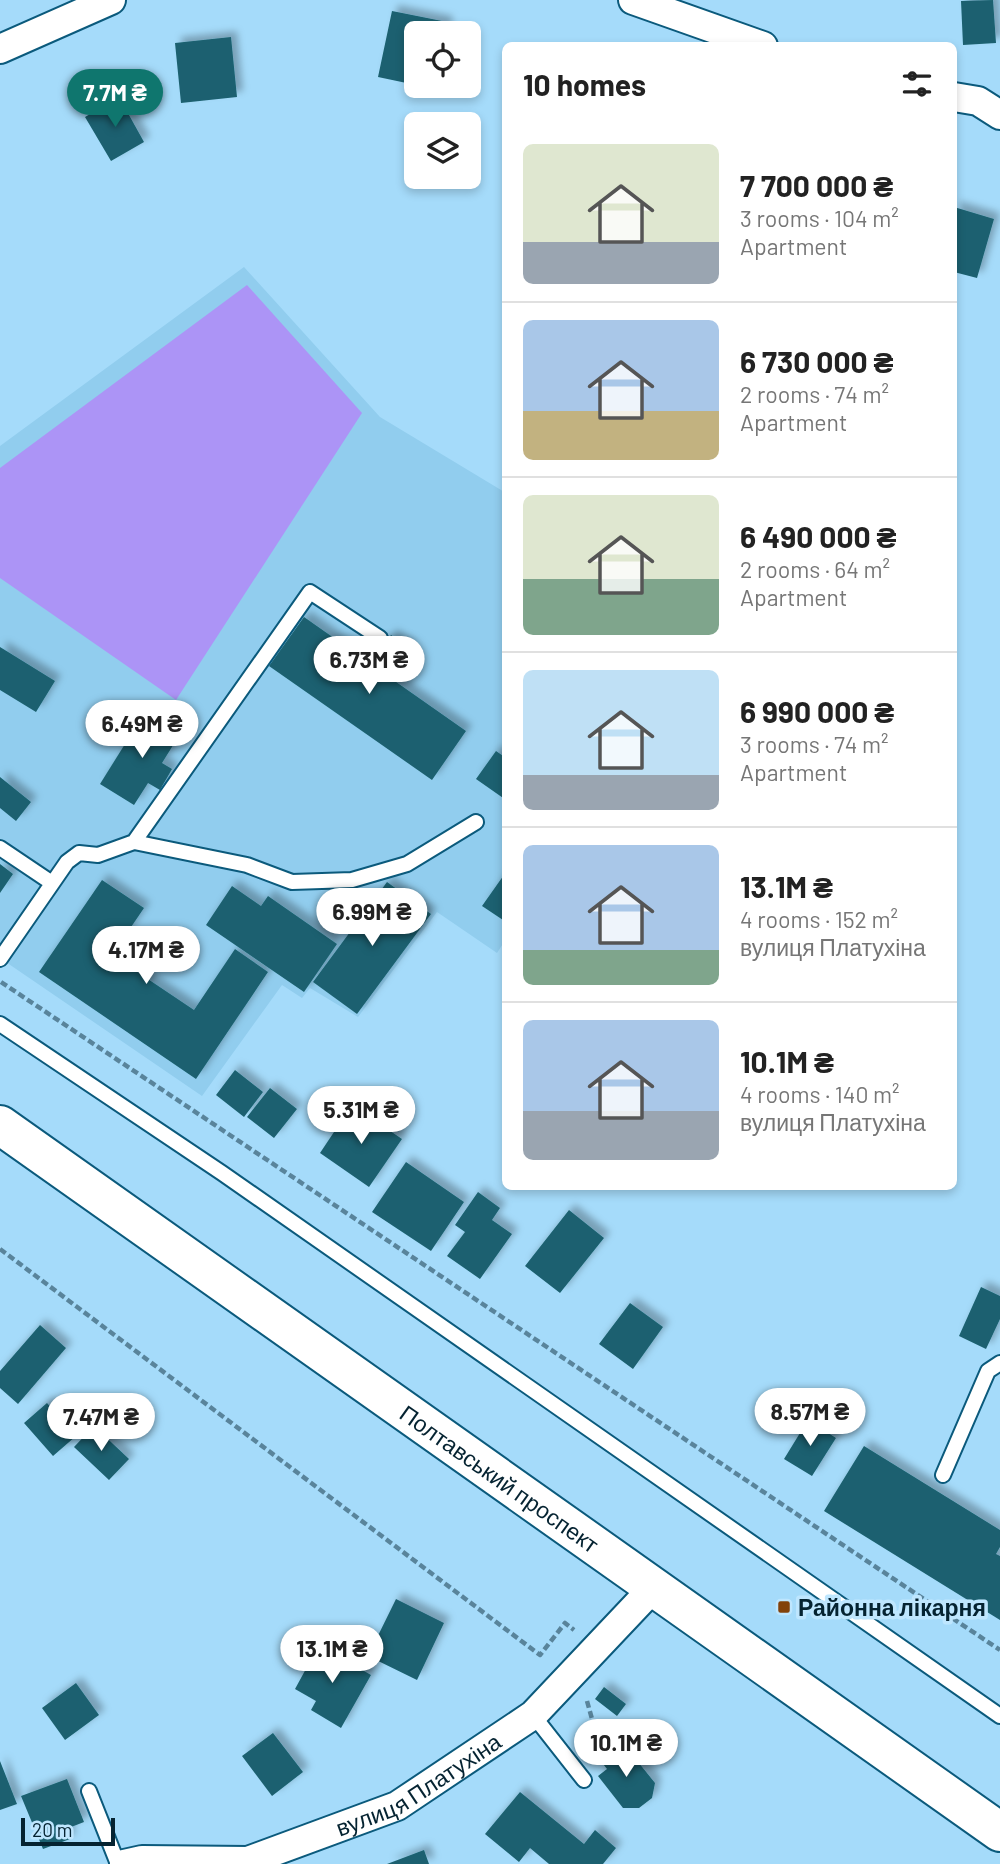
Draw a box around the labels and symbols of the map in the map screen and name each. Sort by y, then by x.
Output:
pin: 7.7M ₴ [58,69,172,129]
pin: 6.73M ₴ [304,636,434,696]
pin: 6.49M ₴ [77,700,207,760]
pin: 6.99M ₴ [307,888,437,948]
pin: 4.17M ₴ [81,926,211,986]
pin: 5.31M ₴ [296,1086,426,1146]
pin: 8.57M ₴ [745,1388,875,1448]
pin: 7.47M ₴ [36,1394,166,1453]
street label: Полтавський проспект [395,1398,605,1558]
place label: Районна лікарня [798,1593,986,1621]
marker: Районна лікарня [776,1599,792,1615]
pin: 13.1M ₴ [267,1626,397,1685]
pin: 10.1M ₴ [561,1720,691,1779]
street label: вулиця Платухіна [332,1727,506,1841]
scale bar [21,1815,116,1847]

